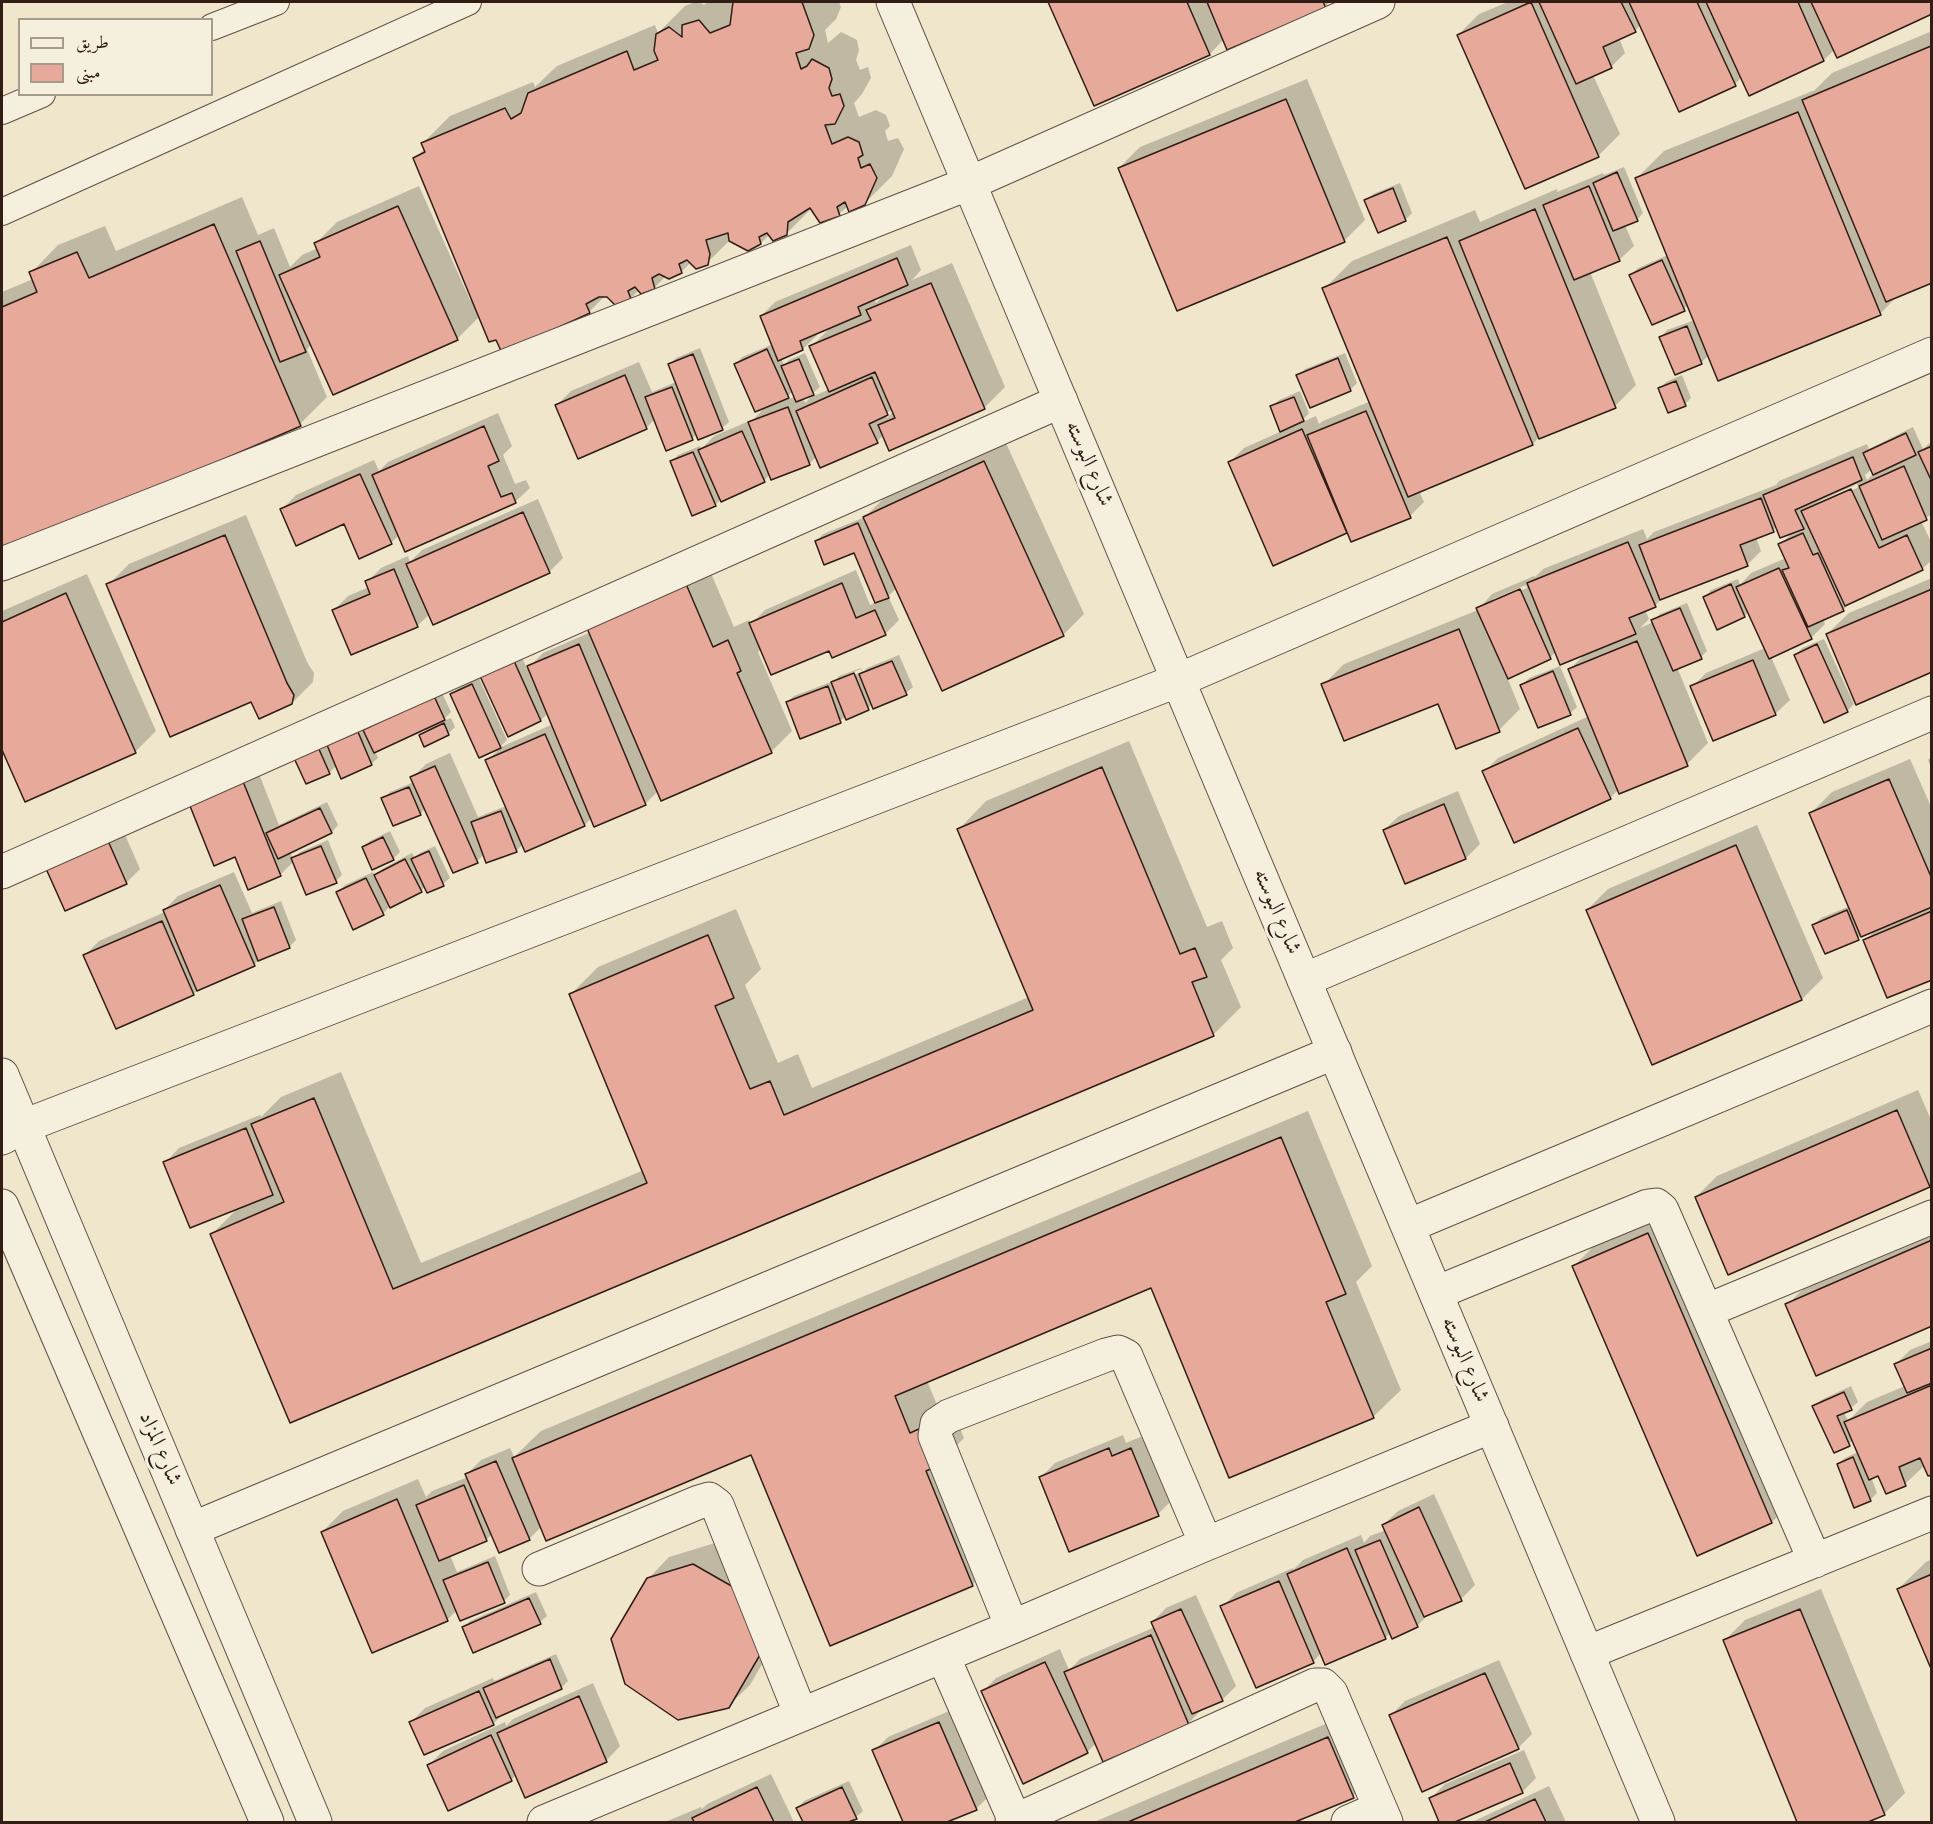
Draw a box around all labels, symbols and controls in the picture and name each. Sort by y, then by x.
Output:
legend [18,18,213,96]
text: طريق [76,31,109,54]
text: مبنى [76,61,101,84]
street label: شارع البوسته [1058,417,1118,511]
street label: شارع البوسته [1246,865,1306,959]
street label: شارع البوسته [1434,1313,1494,1407]
street label: شارع المزاد [132,1408,186,1490]

